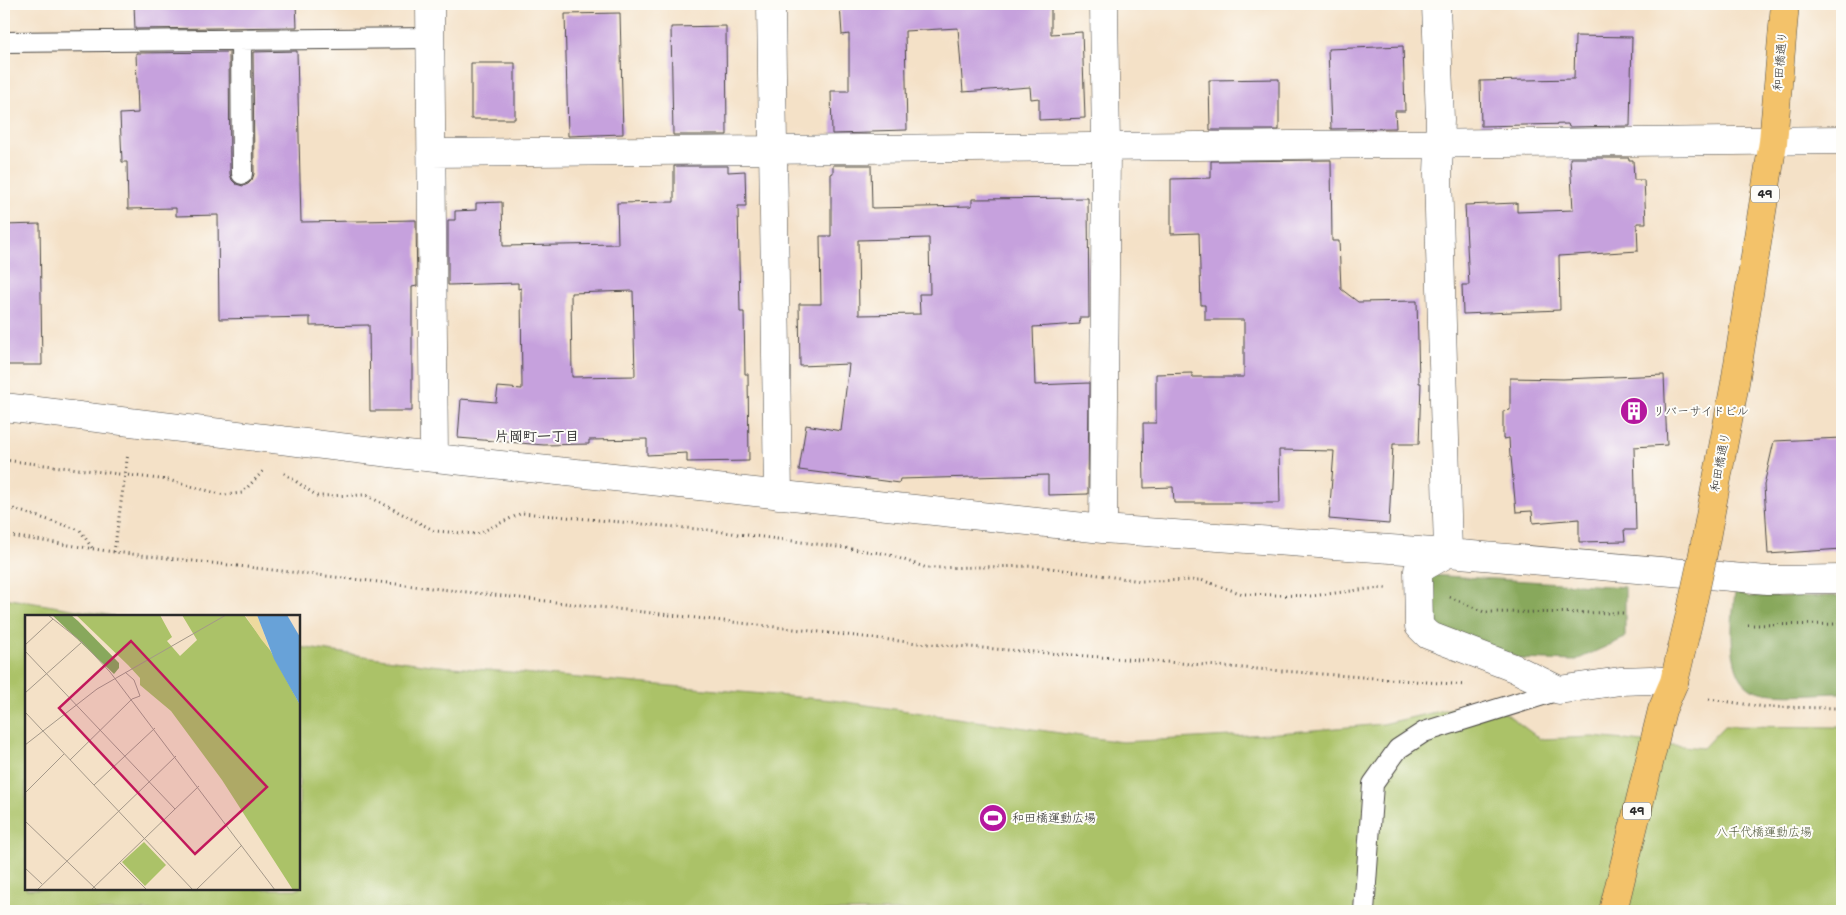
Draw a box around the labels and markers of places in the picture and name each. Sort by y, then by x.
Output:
building icon: リバーサイドビル [1619,396,1649,426]
place label: リバーサイドビル [1653,403,1749,419]
sports icon: 和田橋運動広場 [978,803,1008,833]
place label: 和田橋運動広場 [1012,810,1096,826]

